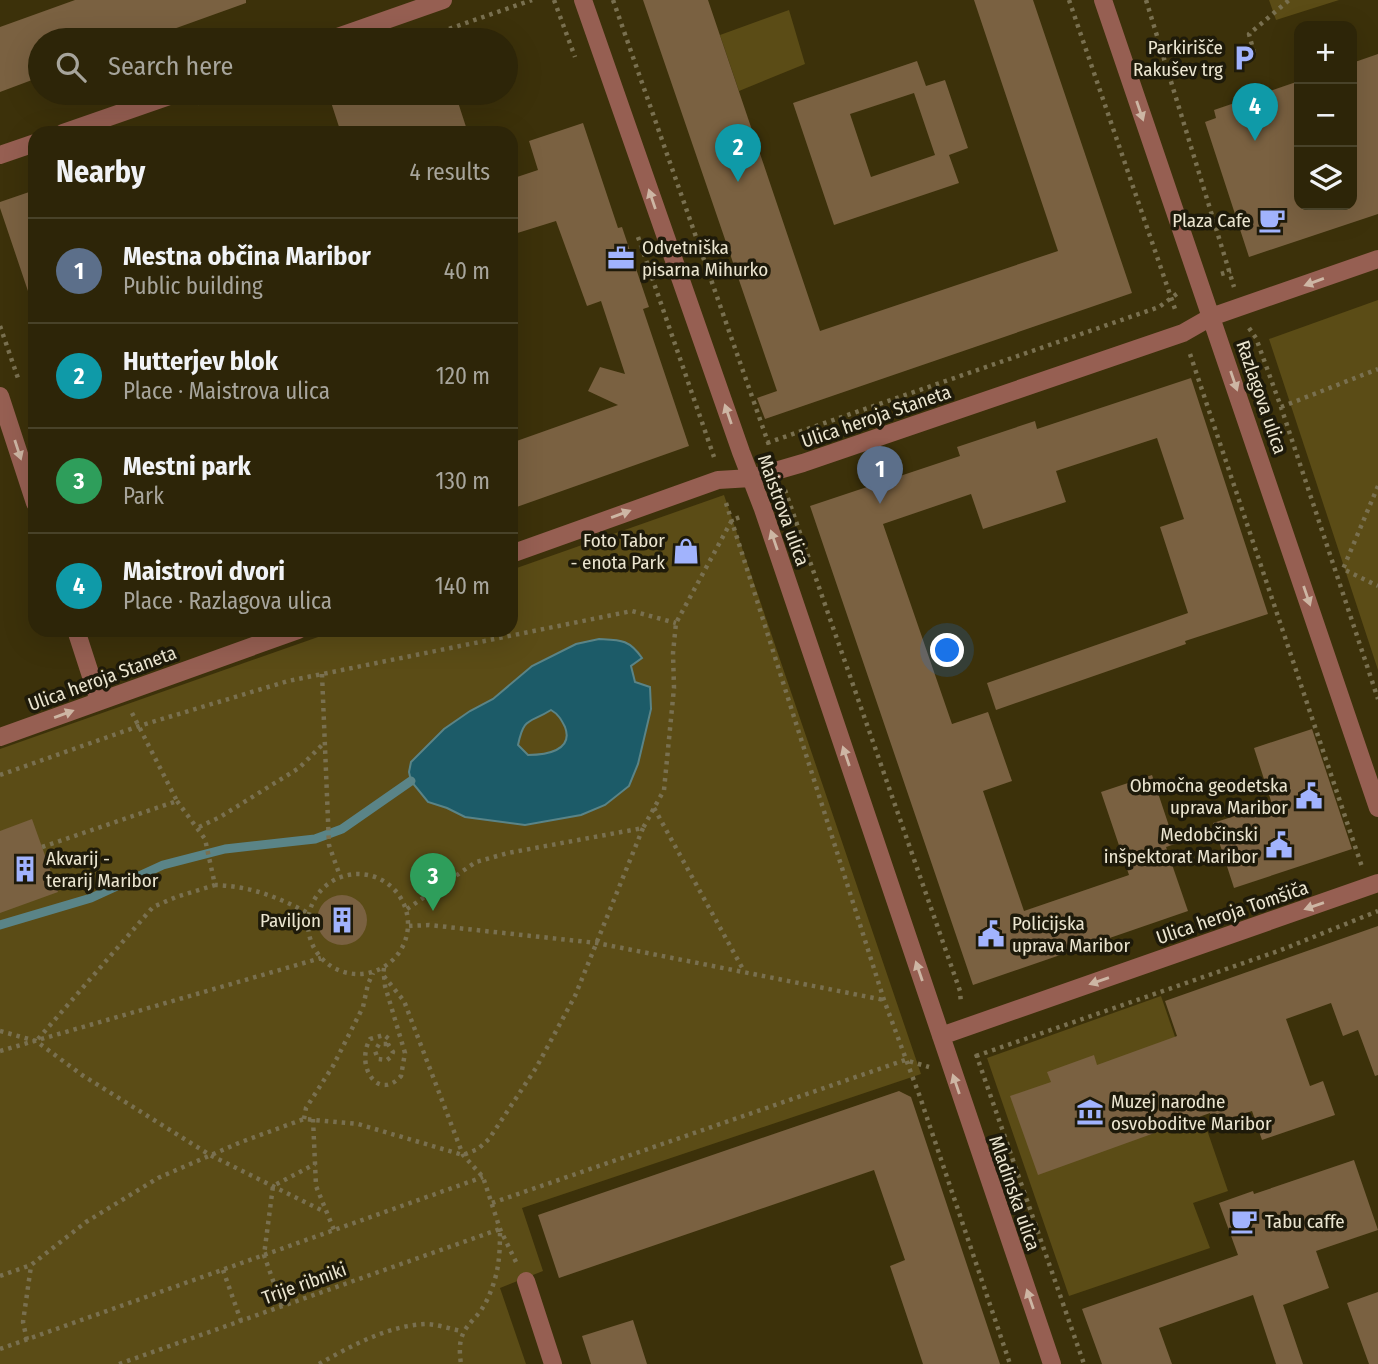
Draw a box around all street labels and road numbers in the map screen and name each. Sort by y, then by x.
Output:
street label: Razlagova ulica [1231,337,1292,457]
street label: Ulica heroja Staneta [798,380,954,453]
street label: Maistrova ulica [753,451,814,569]
street label: Ulica heroja Staneta [25,641,180,716]
street label: Ulica heroja Tomšiča [1153,876,1311,949]
street label: Mladinska ulica [984,1133,1045,1254]
street label: Trije ribniki [259,1258,350,1309]

